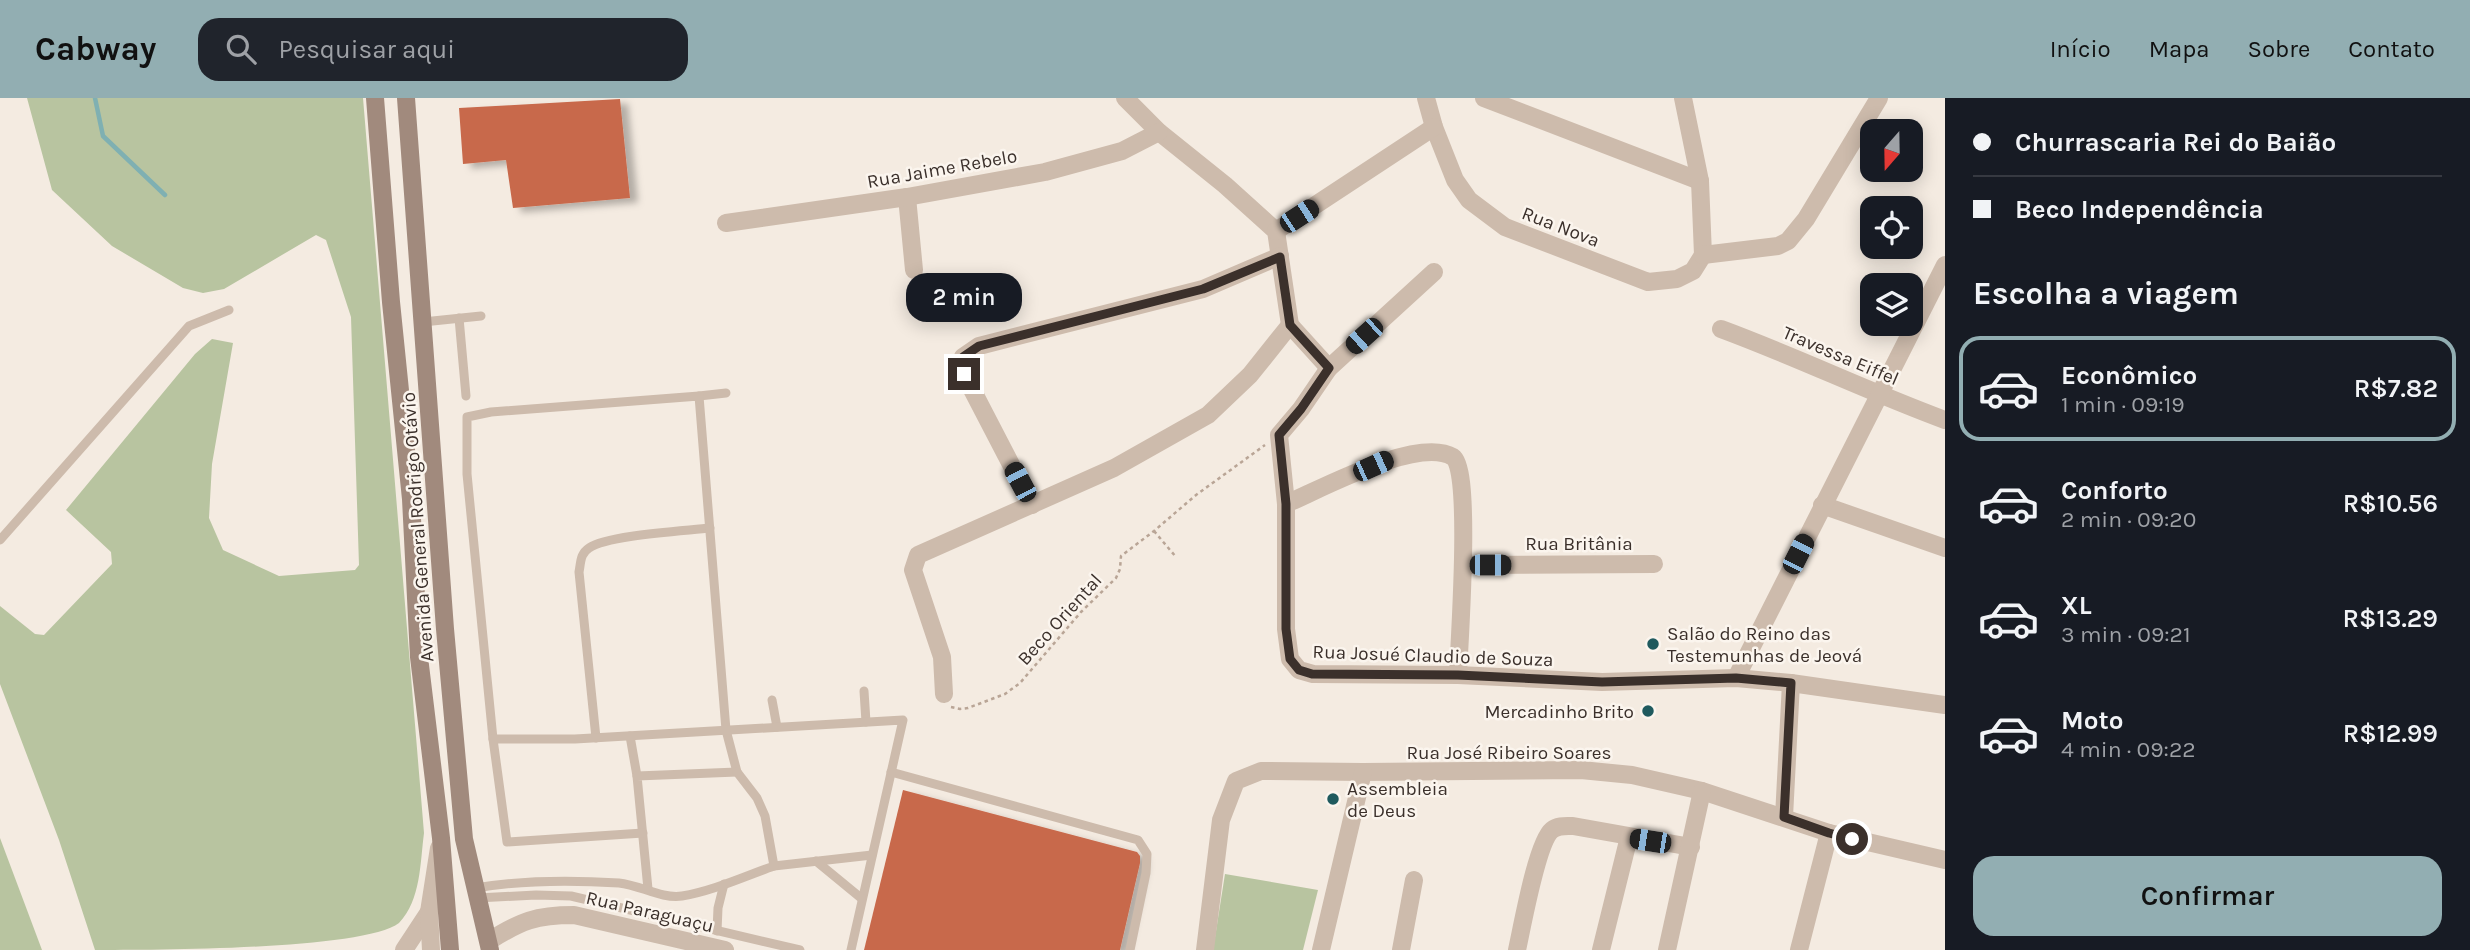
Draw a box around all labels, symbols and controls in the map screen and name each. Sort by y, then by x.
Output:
search box [198,18,688,81]
text: Cabway [35,30,156,68]
icon: search [222,30,260,68]
text: Pesquisar aqui [278,34,455,65]
text: Início [2050,35,2111,63]
text: Mapa [2149,35,2209,63]
text: Sobre [2247,35,2310,63]
text: Contato [2348,35,2435,63]
north arrow [1860,119,1923,182]
map controls [1860,119,1923,336]
text: Churrascaria Rei do Baião [2015,127,2336,158]
street label: Rua Jaime Rebelo [865,145,1019,193]
text: Beco Independência [2015,194,2264,225]
car [1276,196,1323,236]
button: locate [1860,196,1923,259]
street label: Rua Nova [1519,202,1603,252]
callout: 2 min [906,272,1022,322]
button: layers [1860,273,1923,336]
text: Escolha a viagem [1973,275,2239,312]
text: 2 min [933,284,995,311]
car [1342,314,1387,358]
street label: Travessa Eiffel [1779,322,1902,390]
icon: car [1977,357,2040,420]
route end [948,358,980,390]
text: Econômico [2061,360,2197,391]
text: R$7.82 [2354,373,2438,404]
street label: Avenida General Rodrigo Otávio [398,391,438,663]
text: 1 min · 09:19 [2061,391,2185,418]
car [1350,448,1397,484]
car [1001,459,1040,505]
icon: car [1977,472,2040,535]
text: Conforto [2061,475,2168,506]
text: R$10.56 [2343,488,2438,519]
text: 2 min · 09:20 [2061,506,2196,533]
car [1780,531,1817,577]
street label: Rua Britânia [1525,533,1633,555]
car [1470,555,1512,576]
street label: Beco Oriental [1013,569,1106,670]
icon: car [1977,587,2040,650]
text: XL [2061,590,2092,621]
text: R$13.29 [2342,603,2438,634]
text: 3 min · 09:21 [2061,621,2191,648]
place label: Salão do Reino das Testemunhas de Jeová [1667,623,1862,667]
marker: Salão do Reino das Testemunhas de Jeová [1645,636,1661,652]
street label: Rua Josué Claudio de Souza [1312,641,1554,671]
place label: Mercadinho Brito [1484,701,1634,723]
icon: car [1977,702,2040,765]
marker: Mercadinho Brito [1640,703,1656,719]
text: Moto [2061,705,2123,736]
text: R$12.99 [2343,718,2438,749]
text: 4 min · 09:22 [2061,736,2196,763]
street label: Rua José Ribeiro Soares [1406,742,1612,764]
place label: Assembleia de Deus [1347,778,1448,822]
marker: Assembleia de Deus [1325,791,1341,807]
route start [1836,823,1868,855]
car [1628,827,1673,855]
button: Confirmar [1973,856,2442,936]
street label: Rua Paraguaçu [584,887,716,937]

